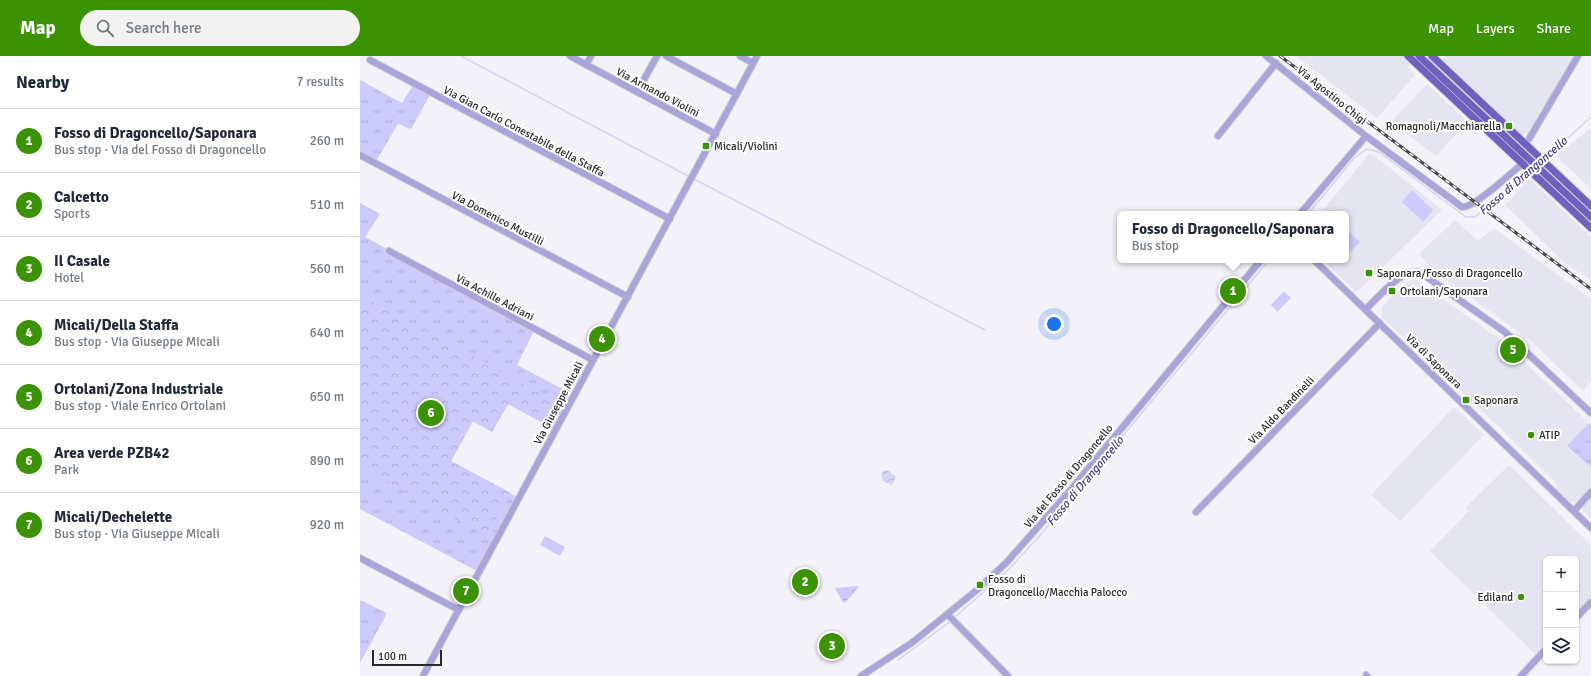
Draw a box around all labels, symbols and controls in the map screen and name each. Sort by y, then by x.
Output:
search box [80,10,360,46]
text: Map [20,16,56,40]
icon: search [94,17,116,39]
text: Search here [126,19,201,37]
text: Map [1428,20,1454,37]
text: Layers [1476,20,1515,37]
text: Share [1537,20,1571,37]
street label: Via Agostino Chigi [1294,63,1369,127]
street label: Via Armando Violini [614,65,702,120]
text: Nearby [16,72,69,93]
text: 7 results [296,74,344,90]
street label: Via Gian Carlo Conestabile della Staffa [441,83,607,180]
place label: Romagnoli/Macchiarella [1386,120,1501,133]
marker: Romagnoli/Macchiarella [1504,121,1514,131]
text: Fosso di Dragoncello/Saponara [54,124,257,142]
text: 1 [25,133,33,149]
text: 260 m [310,133,344,149]
water label: Fosso di Drangoncello [1476,133,1571,219]
place label: Micali/Violini [714,140,778,153]
marker: Micali/Violini [701,141,711,151]
text: Bus stop · Via del Fosso di Dragoncello [54,142,266,158]
text: Calcetto [54,188,109,206]
street label: Via Domenico Mustilli [449,189,546,248]
text: 2 [25,197,33,213]
text: 510 m [310,197,344,213]
text: Sports [54,206,90,222]
popup [1117,211,1349,263]
text: Fosso di Dragoncello/Saponara [1132,220,1334,238]
text: Bus stop [1132,238,1179,254]
text: Il Casale [54,252,110,270]
text: 3 [25,261,33,277]
text: 560 m [310,261,344,277]
place label: Saponara/Fosso di Dragoncello [1377,267,1523,280]
marker: Saponara/Fosso di Dragoncello [1364,268,1374,278]
text: Hotel [54,270,84,286]
street label: Via Achille Adriani [454,271,536,323]
pin: 1 [1220,276,1246,306]
place label: Ortolani/Saponara [1400,285,1488,298]
marker: Ortolani/Saponara [1387,286,1397,296]
your location [1044,314,1064,334]
text: Micali/Della Staffa [54,316,179,334]
pin: 4 [589,324,615,354]
text: 4 [25,325,33,341]
text: 640 m [310,325,344,341]
street label: Via di Saponara [1403,331,1465,392]
text: Bus stop · Via Giuseppe Micali [54,334,220,350]
pin: 5 [1500,335,1526,365]
street label: Via Giuseppe Micali [531,360,586,447]
street label: Via Aldo Bandinelli [1246,374,1317,447]
text: Ortolani/Zona Industriale [54,380,223,398]
text: 5 [25,389,33,405]
text: 650 m [310,389,344,405]
place label: Saponara [1474,394,1519,407]
marker: Saponara [1461,395,1471,405]
text: Bus stop · Viale Enrico Ortolani [54,398,226,414]
pin: 6 [418,398,444,428]
street label: Via del Fosso di Dragoncello [1021,422,1116,531]
place label: ATIP [1539,429,1560,442]
marker: ATIP [1526,430,1536,440]
water label: Fosso di Drangoncello [1044,433,1128,529]
text: Area verde PZB42 [54,444,170,462]
text: 6 [25,453,33,469]
text: 890 m [310,453,344,469]
text: Park [54,462,79,478]
text: Micali/Dechelette [54,508,172,526]
text: 7 [25,517,33,533]
text: 920 m [310,517,344,533]
text: Bus stop · Via Giuseppe Micali [54,526,220,542]
map controls [1543,556,1579,664]
button: + [1543,556,1579,592]
pin: 2 [792,567,818,597]
place label: Fosso di Dragoncello/Macchia Palocco [988,573,1128,599]
pin: 7 [453,576,479,606]
marker: Fosso di Dragoncello/Macchia Palocco [975,580,985,590]
place label: Ediland [1477,591,1513,604]
marker: Ediland [1516,592,1526,602]
button: − [1543,592,1579,628]
button: layers [1543,628,1579,664]
pin: 3 [819,631,845,661]
scale bar [372,648,442,667]
text: 100 m [378,650,407,663]

